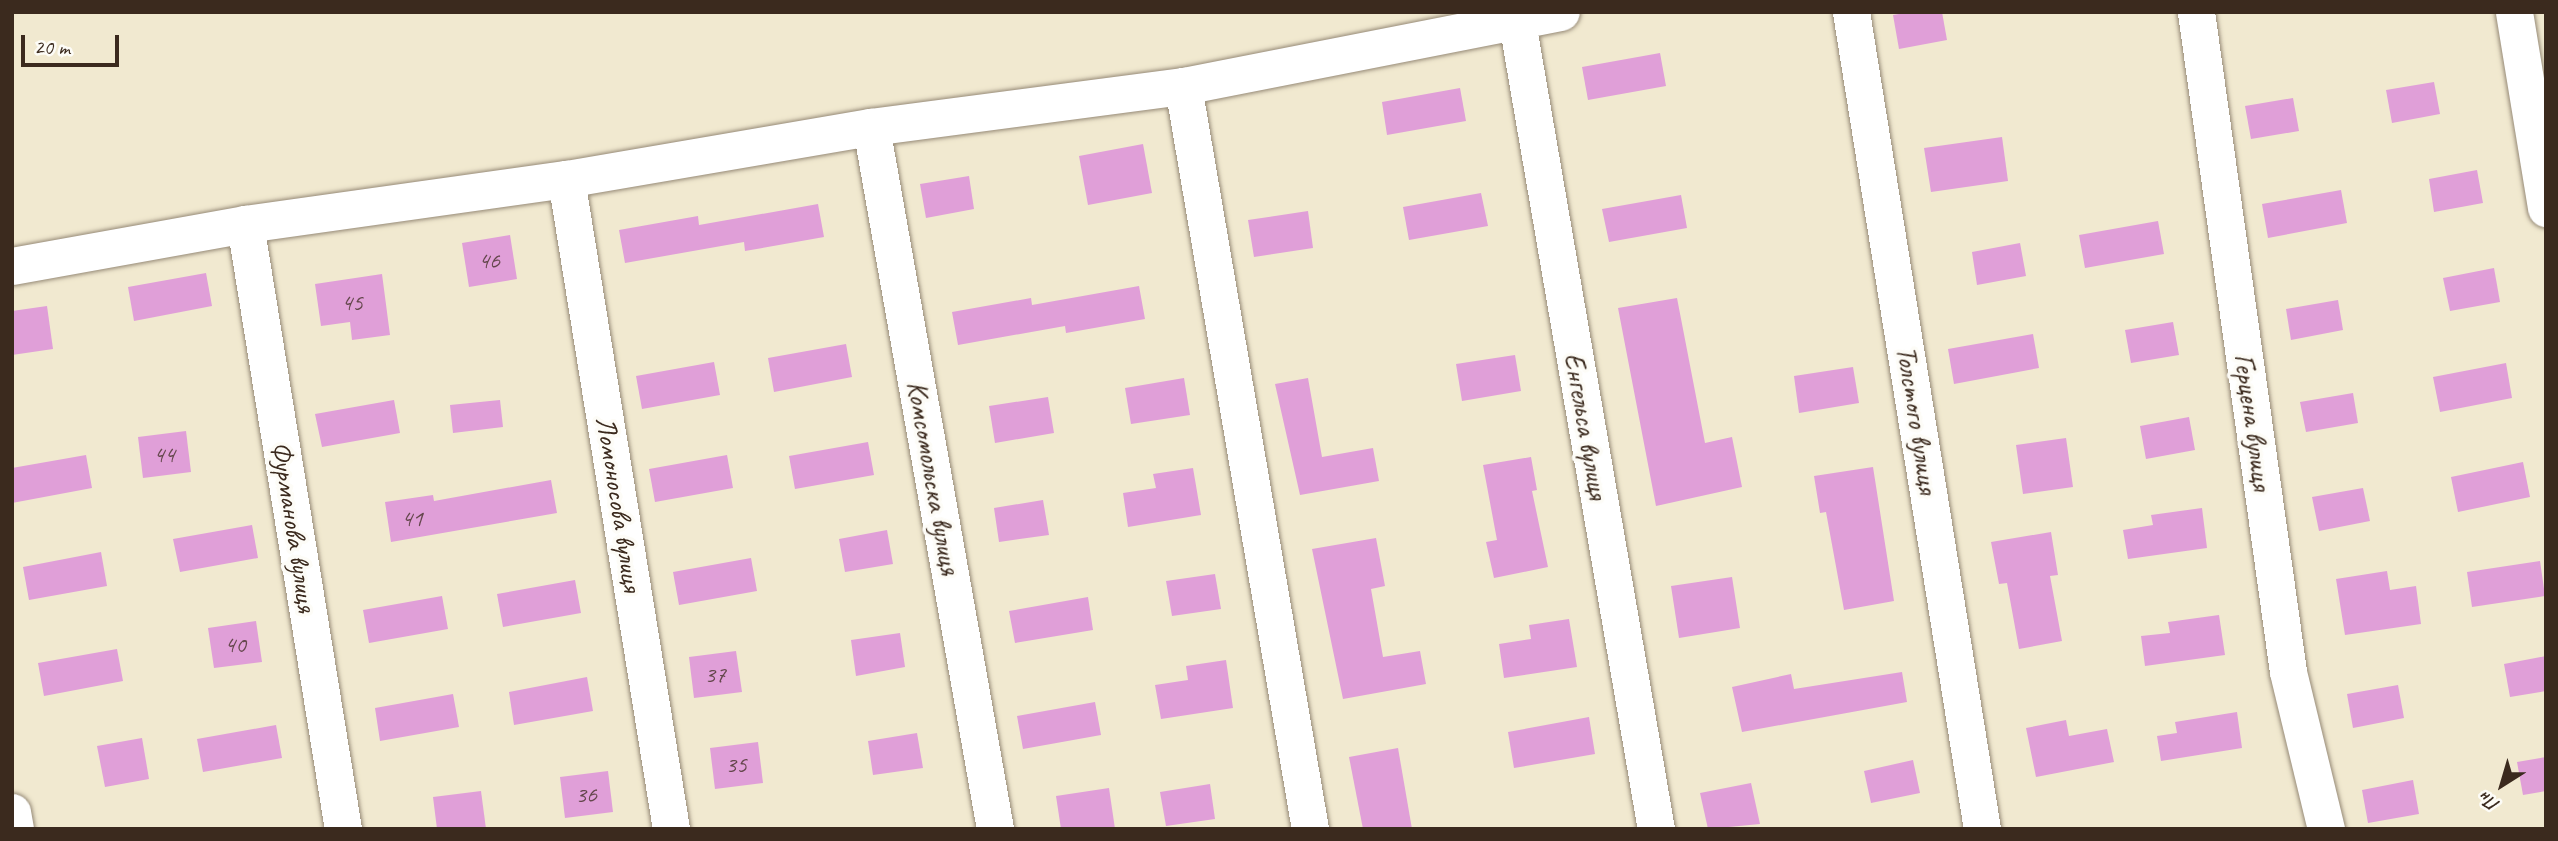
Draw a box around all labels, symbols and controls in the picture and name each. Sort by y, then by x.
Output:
scale bar [24,21,122,65]
text: 20 m [34,34,70,60]
house number: 46 [478,247,500,275]
house number: 45 [341,289,363,317]
street label: Толстого вулиця [1889,344,1945,496]
street label: Енгельса вулиця [1557,350,1615,502]
street label: Герцена вулиця [2227,352,2279,492]
street label: Комсомольска вулиця [899,378,967,578]
street label: Ломоносова вулиця [588,413,650,595]
street label: Фурманова вулиця [264,439,324,615]
house number: 44 [153,441,175,469]
house number: 41 [401,505,423,533]
house number: 40 [224,631,246,659]
house number: 37 [704,661,726,689]
north arrow [2467,750,2537,820]
house number: 35 [725,751,747,779]
house number: 36 [575,781,597,809]
text: Пн [2474,786,2505,817]

